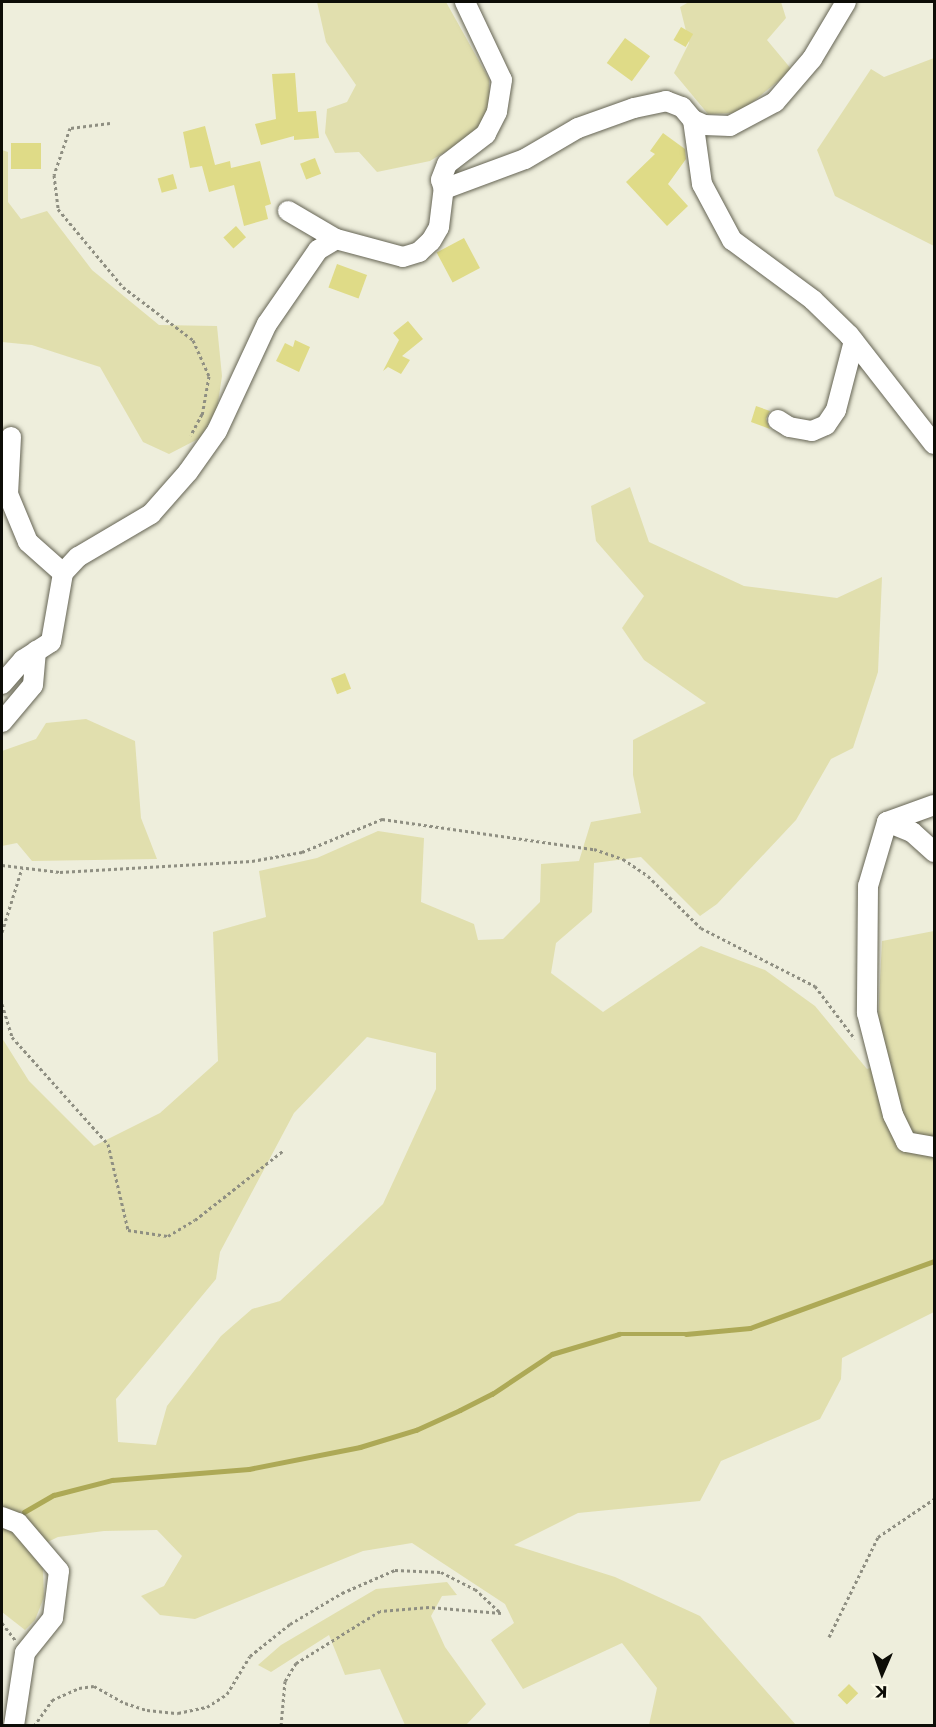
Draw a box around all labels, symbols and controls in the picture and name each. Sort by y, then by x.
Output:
north arrow [852,1643,912,1703]
text: K [875,1682,888,1701]

